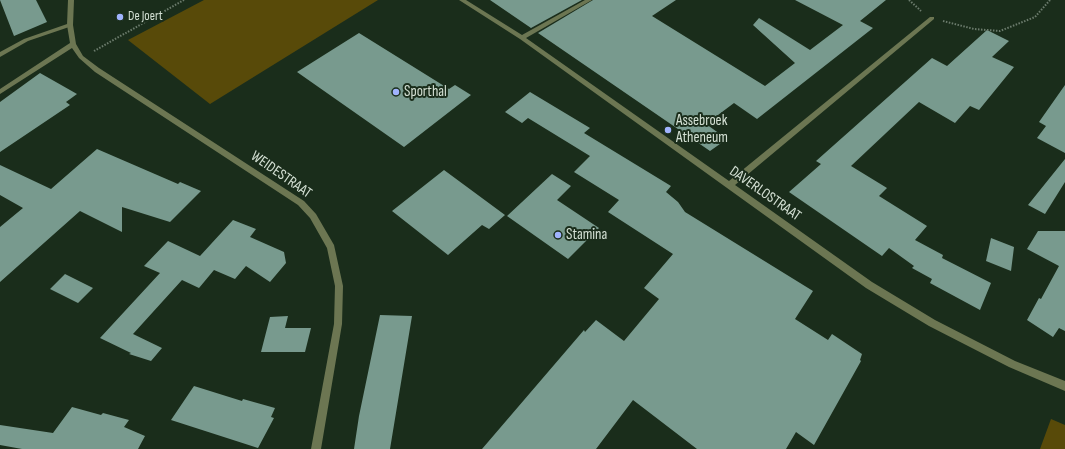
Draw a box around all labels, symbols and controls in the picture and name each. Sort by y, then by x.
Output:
place label: De Joert [128,9,163,25]
marker: De Joert [115,12,125,22]
place label: Sporthal [404,83,447,101]
marker: Sporthal [391,87,401,97]
place label: Assebroek Atheneum [676,112,728,147]
marker: Assebroek Atheneum [663,125,673,135]
street label: WEIDESTRAAT [247,147,315,203]
street label: DAVERLOSTRAAT [726,163,804,225]
place label: Stamina [566,226,607,244]
marker: Stamina [553,230,563,240]

